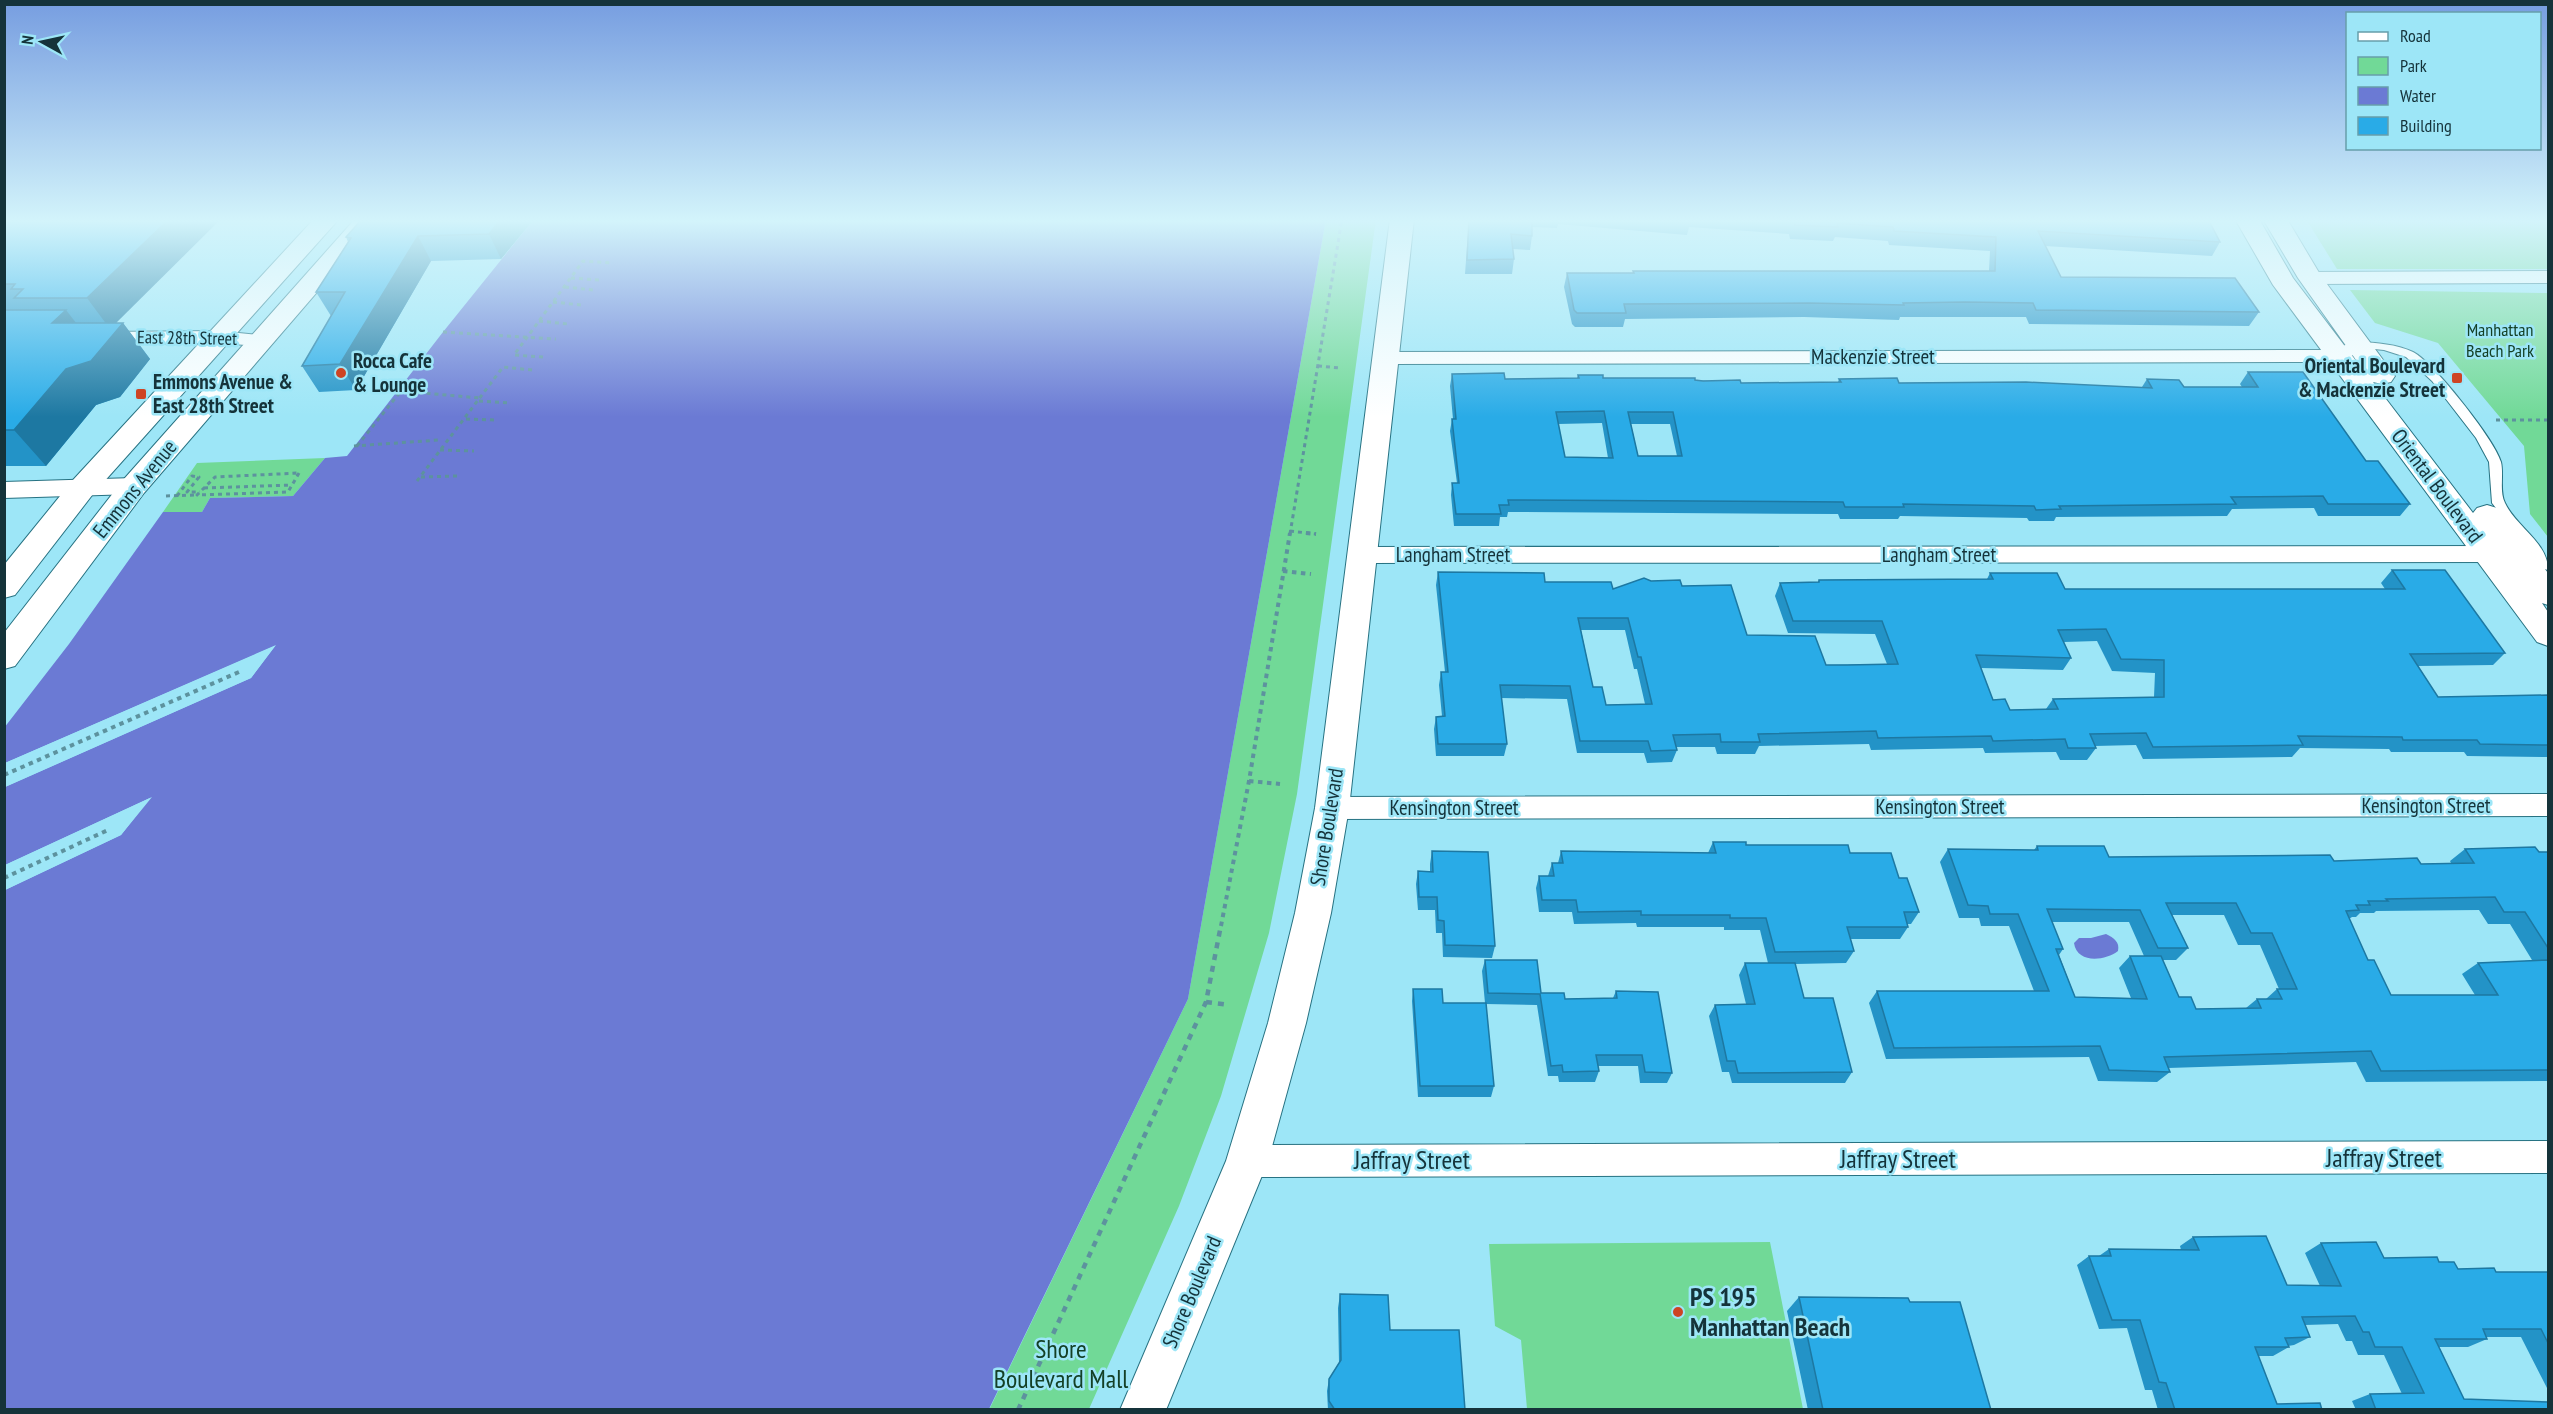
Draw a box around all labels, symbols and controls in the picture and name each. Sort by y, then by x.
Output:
north arrow [12,12,72,72]
legend [2346,12,2541,150]
text: Road [2400,24,2431,47]
text: N [17,34,38,46]
text: Park [2400,54,2427,77]
text: Water [2400,84,2436,107]
text: Building [2400,114,2452,137]
park label: Manhattan Beach Park [2466,318,2534,362]
street label: East 28th Street [137,325,237,350]
street label: Mackenzie Street [1811,343,1935,370]
place label: Rocca Cafe & Lounge [353,347,432,398]
place label: Oriental Boulevard & Mackenzie Street [2298,352,2445,403]
marker: Rocca Cafe & Lounge [334,366,348,380]
place label: Emmons Avenue & East 28th Street [153,368,293,419]
marker: Oriental Boulevard & Mackenzie Street [2450,371,2464,385]
marker: Emmons Avenue & East 28th Street [134,387,148,401]
street label: Oriental Boulevard [2386,423,2489,548]
street label: Emmons Avenue [87,434,182,543]
street label: Langham Street [1396,541,1510,568]
street label: Langham Street [1882,541,1996,568]
street label: Shore Boulevard [1304,766,1349,888]
street label: Kensington Street [2361,792,2491,819]
street label: Kensington Street [1875,793,2005,820]
street label: Kensington Street [1389,794,1519,821]
street label: Jaffray Street [2325,1141,2442,1174]
street label: Jaffray Street [1839,1142,1956,1175]
street label: Jaffray Street [1353,1143,1470,1176]
street label: Shore Boulevard [1156,1232,1227,1352]
place label: PS 195 Manhattan Beach [1690,1280,1850,1343]
marker: PS 195 Manhattan Beach [1671,1305,1685,1319]
park label: Shore Boulevard Mall [994,1332,1128,1395]

